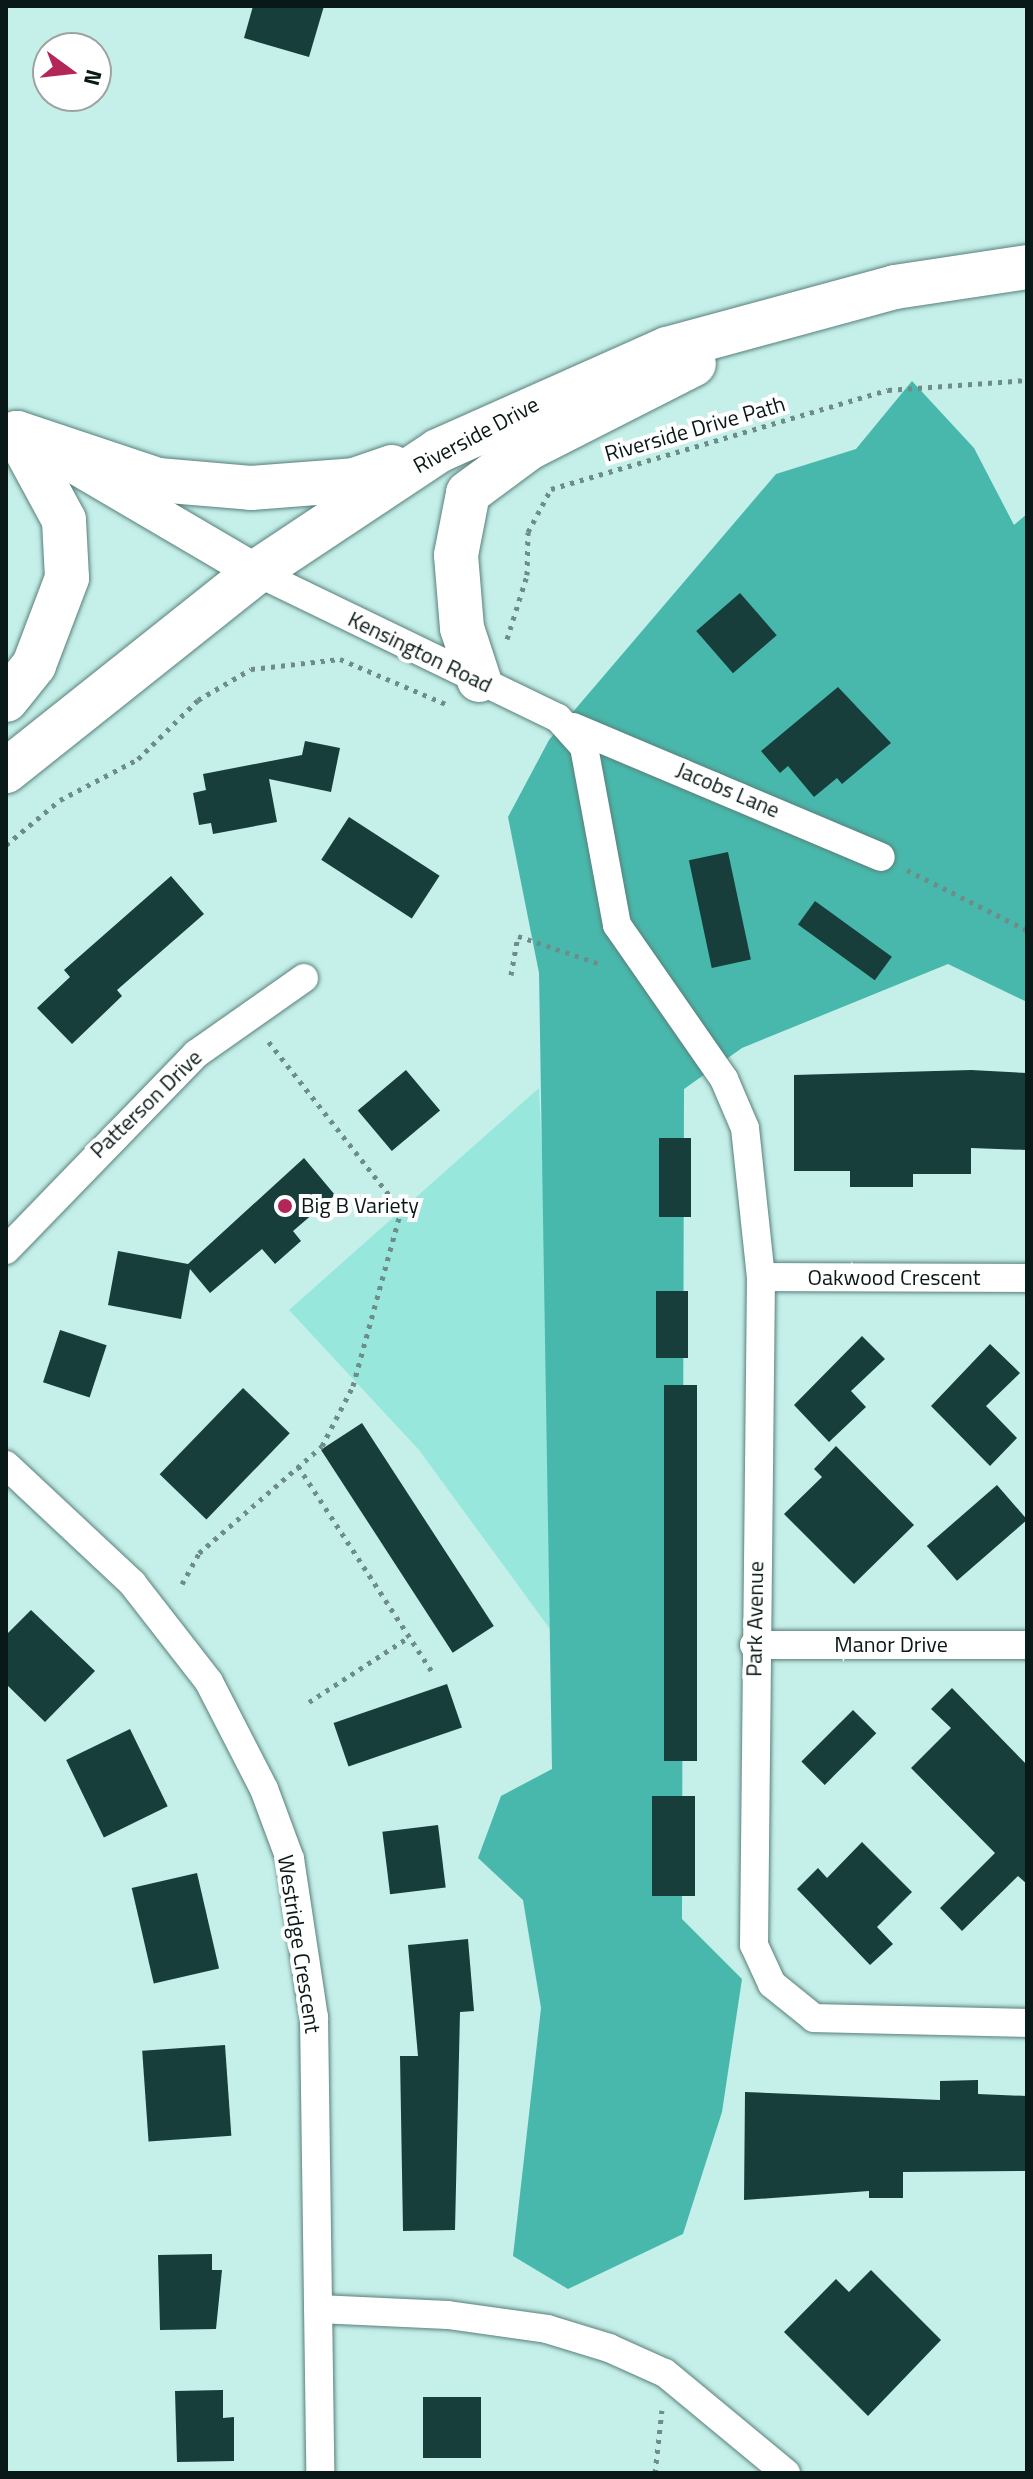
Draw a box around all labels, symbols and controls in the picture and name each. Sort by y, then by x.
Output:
north arrow [32,32,112,112]
text: N [75,66,112,89]
street label: Riverside Drive [409,391,543,479]
street label: Riverside Drive Path [602,391,788,467]
street label: Kensington Road [344,606,496,698]
street label: Jacobs Lane [672,756,784,824]
street label: Patterson Drive [85,1044,207,1164]
place label: Big B Variety [301,1193,419,1219]
marker: Big B Variety [276,1197,294,1215]
street label: Oakwood Crescent [807,1265,981,1291]
street label: Park Avenue [741,1561,769,1677]
street label: Manor Drive [834,1632,948,1658]
street label: Westridge Crescent [272,1853,326,2035]

